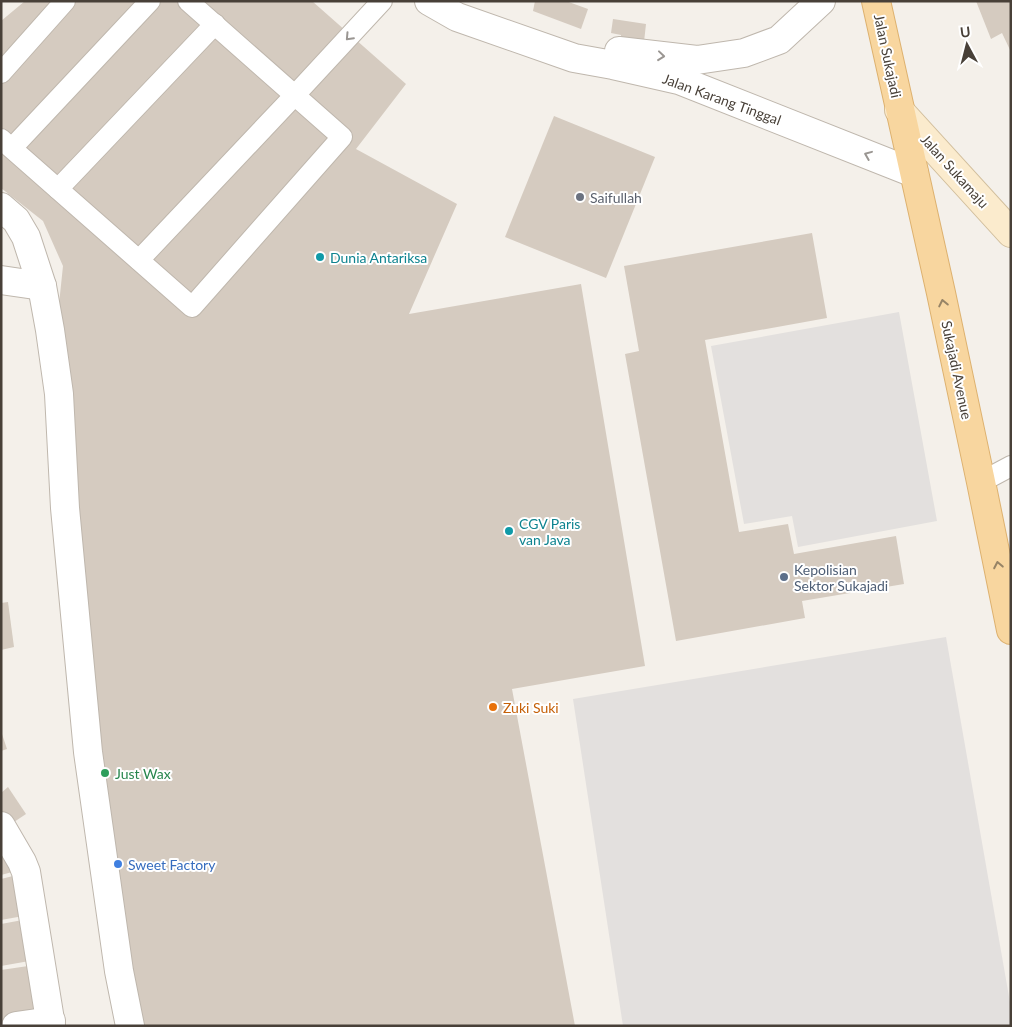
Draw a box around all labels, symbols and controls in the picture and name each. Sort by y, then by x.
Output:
street label: Jalan Sukajadi [871,13,905,99]
north arrow [942,20,992,70]
text: U [959,23,972,41]
one-way arrow [346,32,355,41]
one-way arrow [658,50,666,61]
street label: Jalan Karang Tinggal [660,70,784,128]
street label: Jalan Sukamaju [917,131,993,211]
one-way arrow [865,151,873,161]
place label: Saifullah [590,189,642,206]
marker: Saifullah [574,191,586,203]
place label: Dunia Antariksa [330,249,427,266]
marker: Dunia Antariksa [314,251,326,263]
one-way arrow [938,299,949,308]
street label: Sukajadi Avenue [938,319,976,421]
place label: CGV Paris van Java [519,515,580,548]
marker: CGV Paris van Java [503,525,515,537]
place label: Kepolisian Sektor Sukajadi [794,561,888,594]
one-way arrow [993,561,1003,570]
marker: Kepolisian Sektor Sukajadi [778,571,790,583]
place label: Zuki Suki [503,699,559,716]
marker: Zuki Suki [487,701,499,713]
place label: Just Wax [115,765,171,782]
marker: Just Wax [99,767,111,779]
place label: Sweet Factory [128,856,216,873]
marker: Sweet Factory [112,858,124,870]

